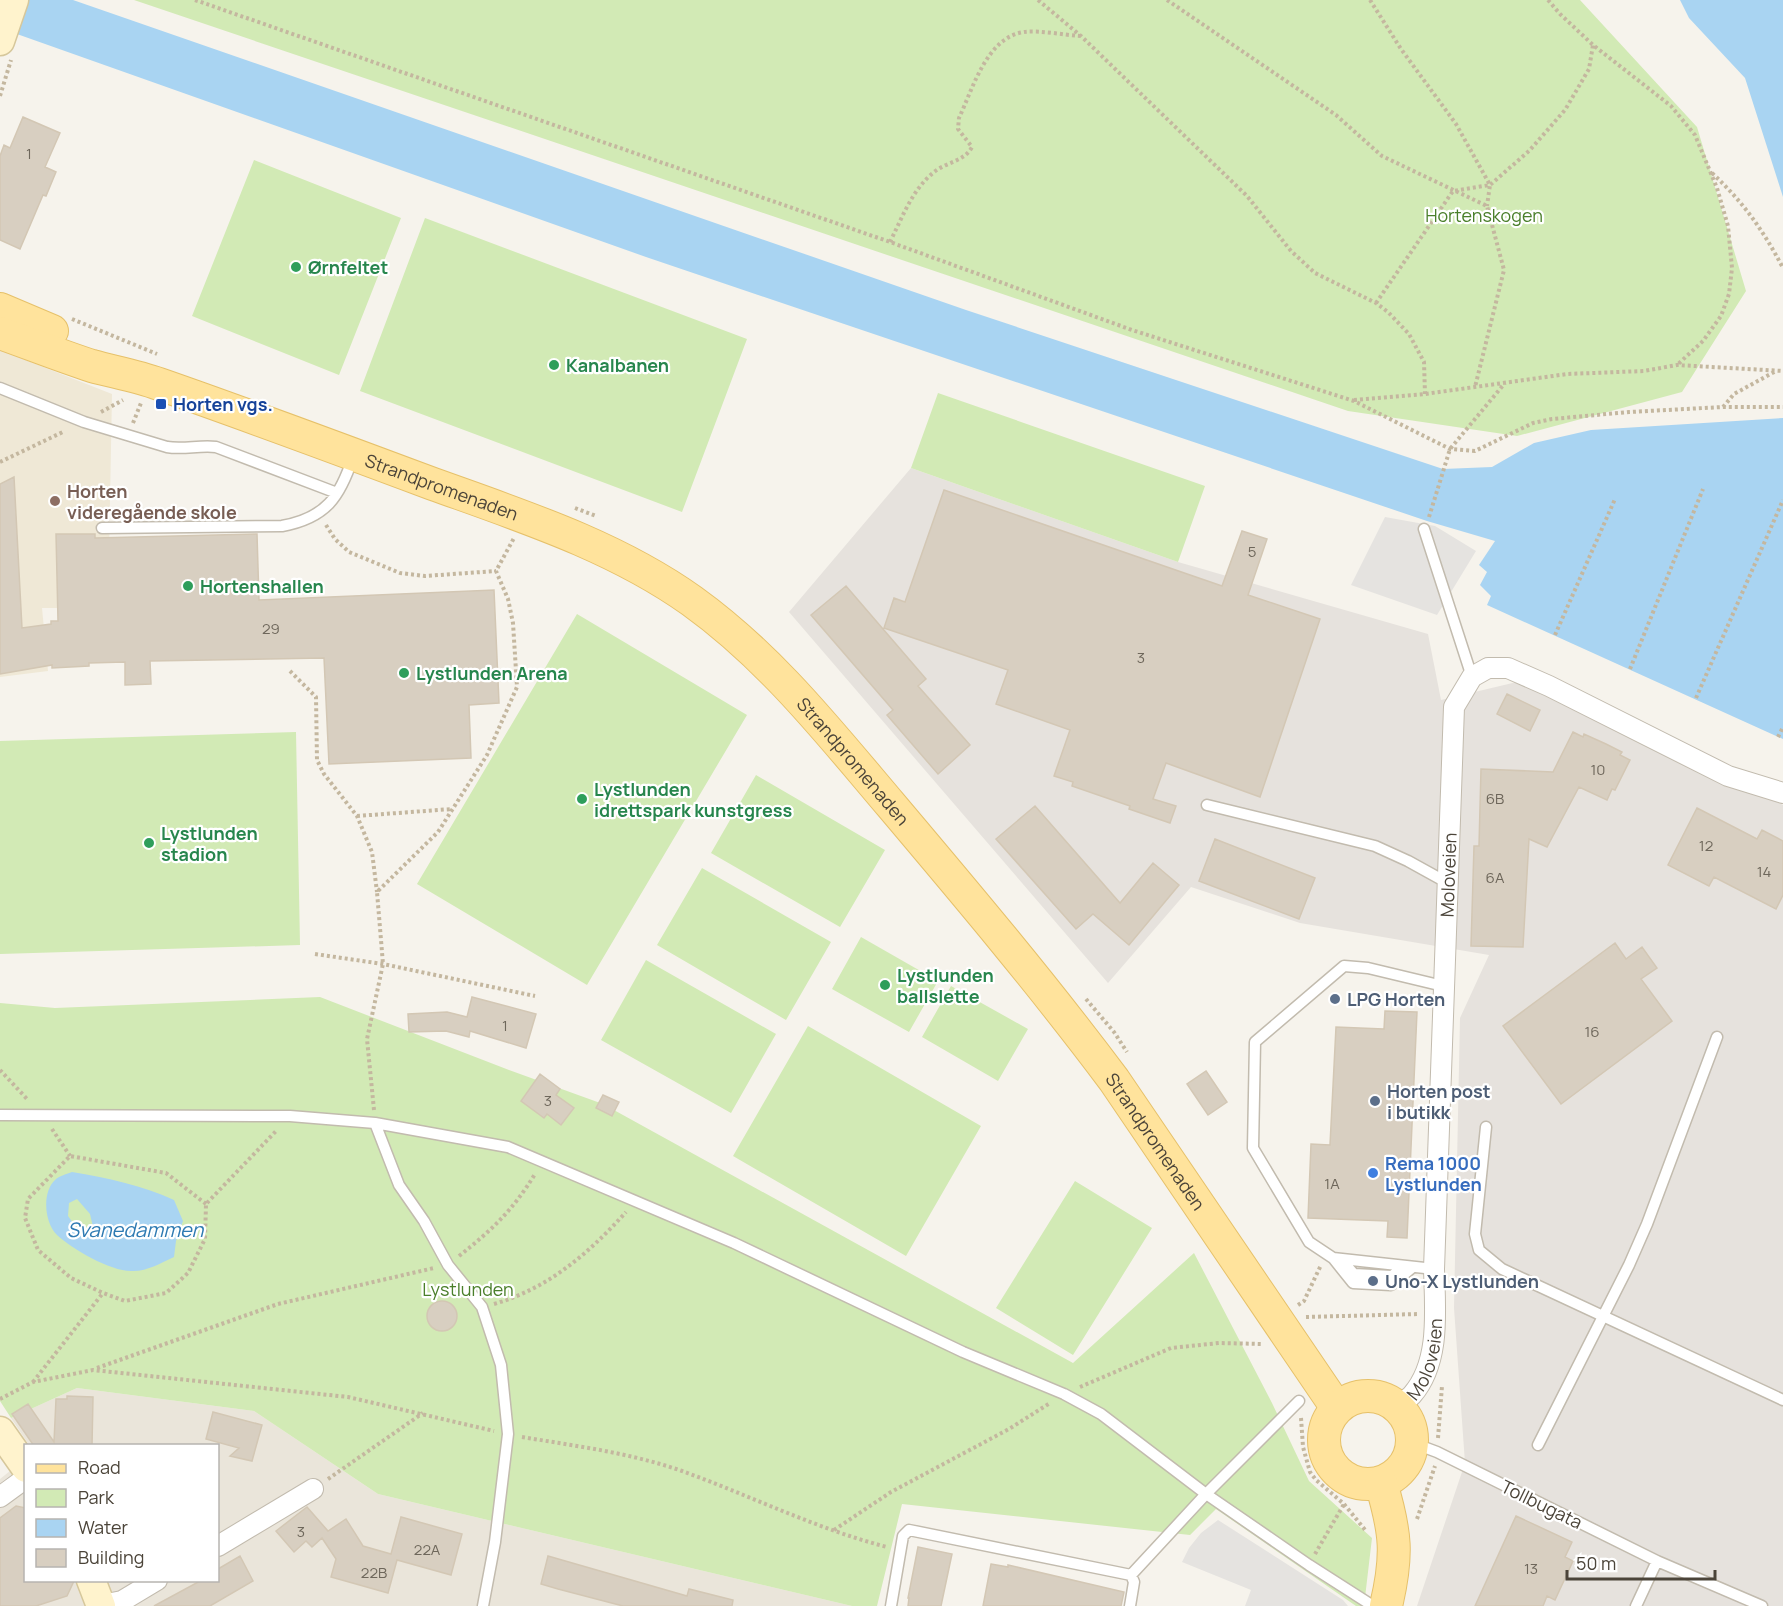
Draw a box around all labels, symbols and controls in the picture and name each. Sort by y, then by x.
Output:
house number: 1 [26,143,32,164]
park label: Hortenskogen [1425,203,1543,227]
place label: Ørnfeltet [308,255,388,279]
marker: Ørnfeltet [289,260,303,274]
place label: Kanalbanen [566,353,669,377]
marker: Kanalbanen [547,358,561,372]
place label: Horten vgs. [173,392,273,416]
marker: Horten vgs. [154,397,168,411]
street label: Strandpromenaden [362,448,522,526]
place label: Horten videregående skole [67,479,237,524]
marker: Horten videregående skole [48,494,62,508]
house number: 5 [1248,541,1256,562]
place label: Hortenshallen [200,574,324,598]
marker: Hortenshallen [181,579,195,593]
house number: 29 [262,618,280,639]
house number: 3 [1137,647,1145,668]
place label: Lystlunden Arena [416,661,568,685]
marker: Lystlunden Arena [397,666,411,680]
street label: Strandpromenaden [792,692,915,830]
house number: 10 [1591,759,1606,780]
place label: Lystlunden idrettspark kunstgress [594,777,793,822]
house number: 6B [1486,788,1504,809]
marker: Lystlunden idrettspark kunstgress [575,792,589,806]
place label: Lystlunden stadion [161,821,258,866]
street label: Moloveien [1435,832,1462,918]
house number: 12 [1699,835,1713,856]
marker: Lystlunden stadion [142,836,156,850]
house number: 14 [1757,861,1771,882]
house number: 6A [1486,867,1505,888]
place label: Lystlunden ballslette [897,963,994,1008]
marker: Lystlunden ballslette [878,978,892,992]
place label: LPG Horten [1347,987,1445,1011]
marker: LPG Horten [1328,992,1342,1006]
house number: 1 [502,1015,508,1036]
house number: 16 [1584,1021,1600,1042]
street label: Strandpromenaden [1101,1068,1211,1215]
place label: Horten post i butikk [1387,1079,1491,1124]
house number: 3 [544,1090,552,1111]
marker: Horten post i butikk [1368,1094,1382,1108]
place label: Rema 1000 Lystlunden [1385,1151,1482,1196]
marker: Rema 1000 Lystlunden [1366,1166,1380,1180]
house number: 1A [1324,1173,1340,1194]
water label: Svanedammen [67,1216,204,1243]
place label: Uno-X Lystlunden [1385,1269,1539,1293]
marker: Uno-X Lystlunden [1366,1274,1380,1288]
park label: Lystlunden [422,1277,514,1301]
street label: Moloveien [1401,1318,1447,1405]
legend [24,1444,219,1582]
text: Road [78,1455,121,1479]
street label: Tollbugata [1497,1474,1587,1534]
text: Park [78,1485,115,1509]
text: Water [78,1515,128,1539]
house number: 3 [297,1521,305,1542]
house number: 22A [414,1539,441,1560]
scale bar [1567,1543,1716,1581]
text: Building [78,1545,144,1569]
text: 50 m [1576,1551,1616,1575]
house number: 13 [1524,1558,1538,1579]
house number: 22B [361,1562,387,1583]

